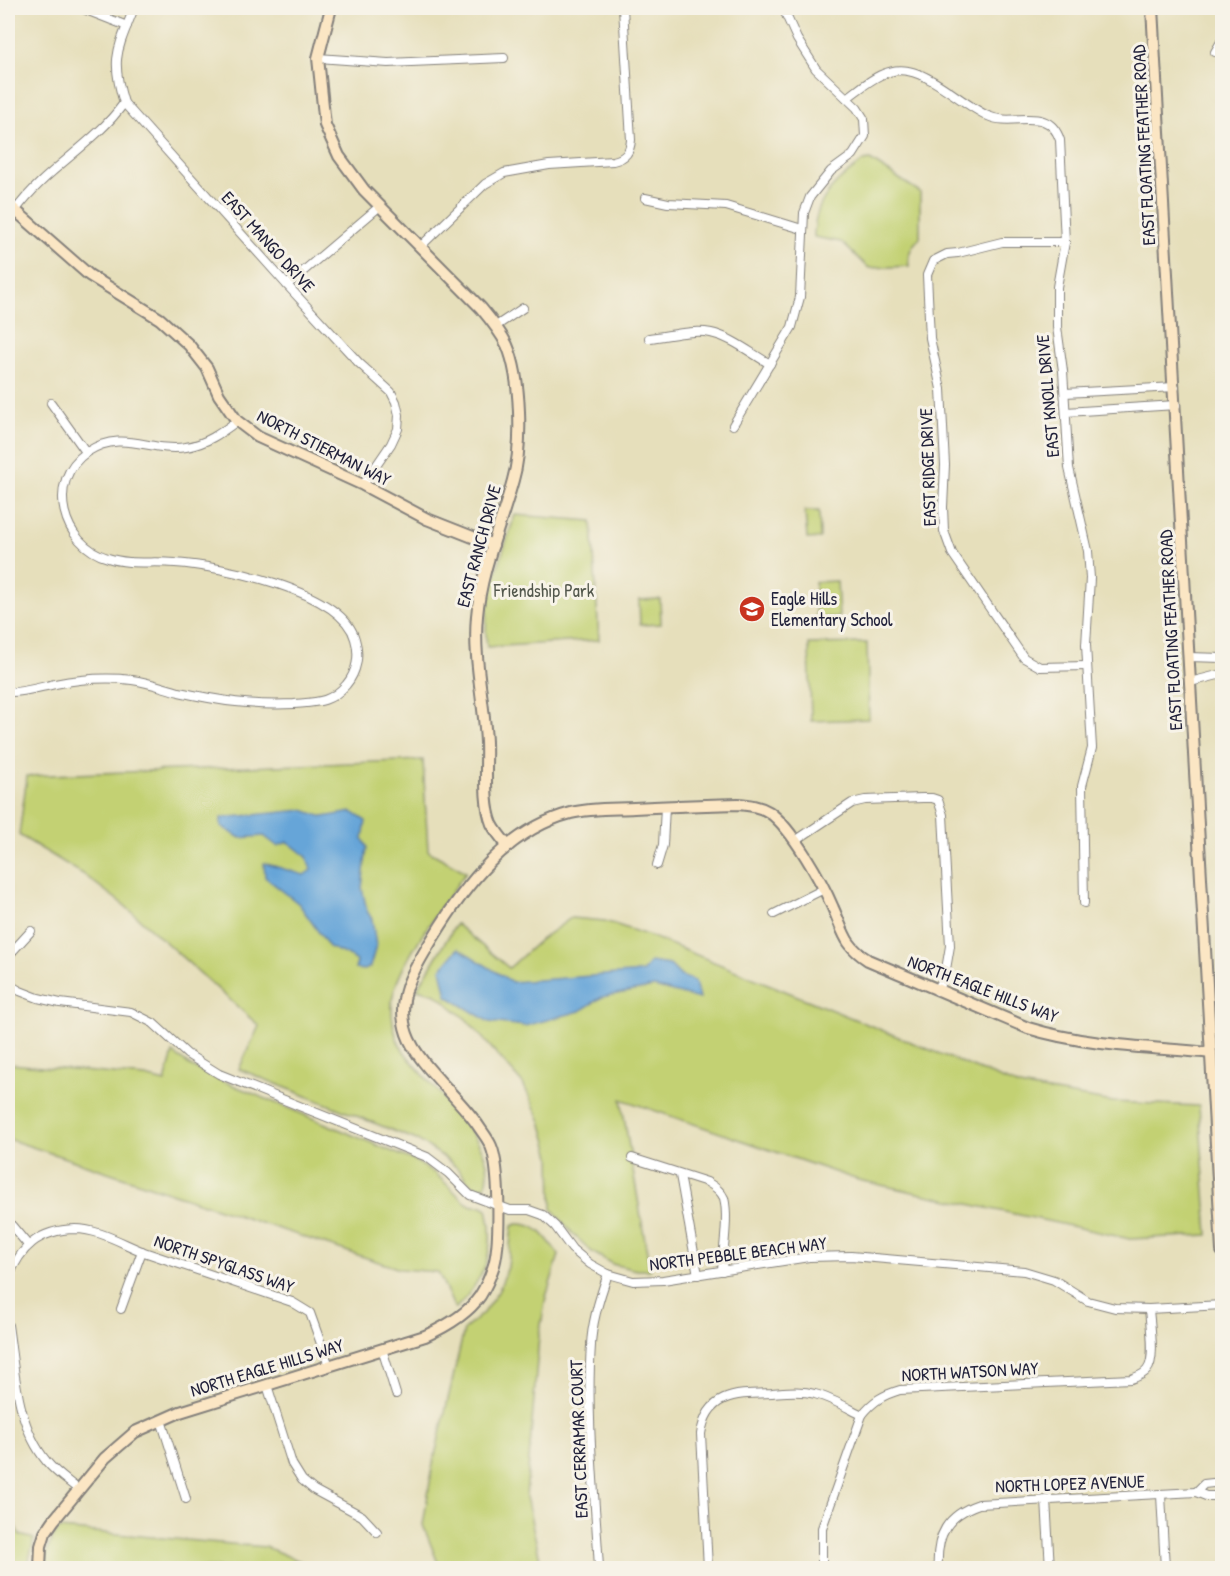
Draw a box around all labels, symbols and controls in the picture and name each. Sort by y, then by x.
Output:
street label: EAST FLOATING FEATHER ROAD [1126,44,1161,246]
street label: EAST MANGO DRIVE [216,186,321,298]
street label: EAST KNOLL DRIVE [1030,334,1065,458]
street label: NORTH STIERMAN WAY [253,403,395,492]
street label: EAST RIDGE DRIVE [913,407,942,527]
street label: EAST RANCH DRIVE [450,482,507,610]
street label: EAST FLOATING FEATHER ROAD [1153,529,1188,731]
park label: Friendship Park [493,578,595,603]
place label: Eagle Hills Elementary School [771,586,893,632]
school or university icon: Eagle Hills Elementary School [737,594,767,624]
street label: NORTH EAGLE HILLS WAY [904,948,1062,1029]
street label: NORTH SPYGLASS WAY [151,1228,297,1299]
street label: NORTH PEBBLE BEACH WAY [648,1230,828,1277]
street label: NORTH EAGLE HILLS WAY [187,1332,347,1403]
street label: NORTH WATSON WAY [901,1355,1039,1388]
street label: EAST CERRAMAR COURT [563,1359,594,1519]
street label: NORTH LOPEZ AVENUE [995,1468,1145,1499]

